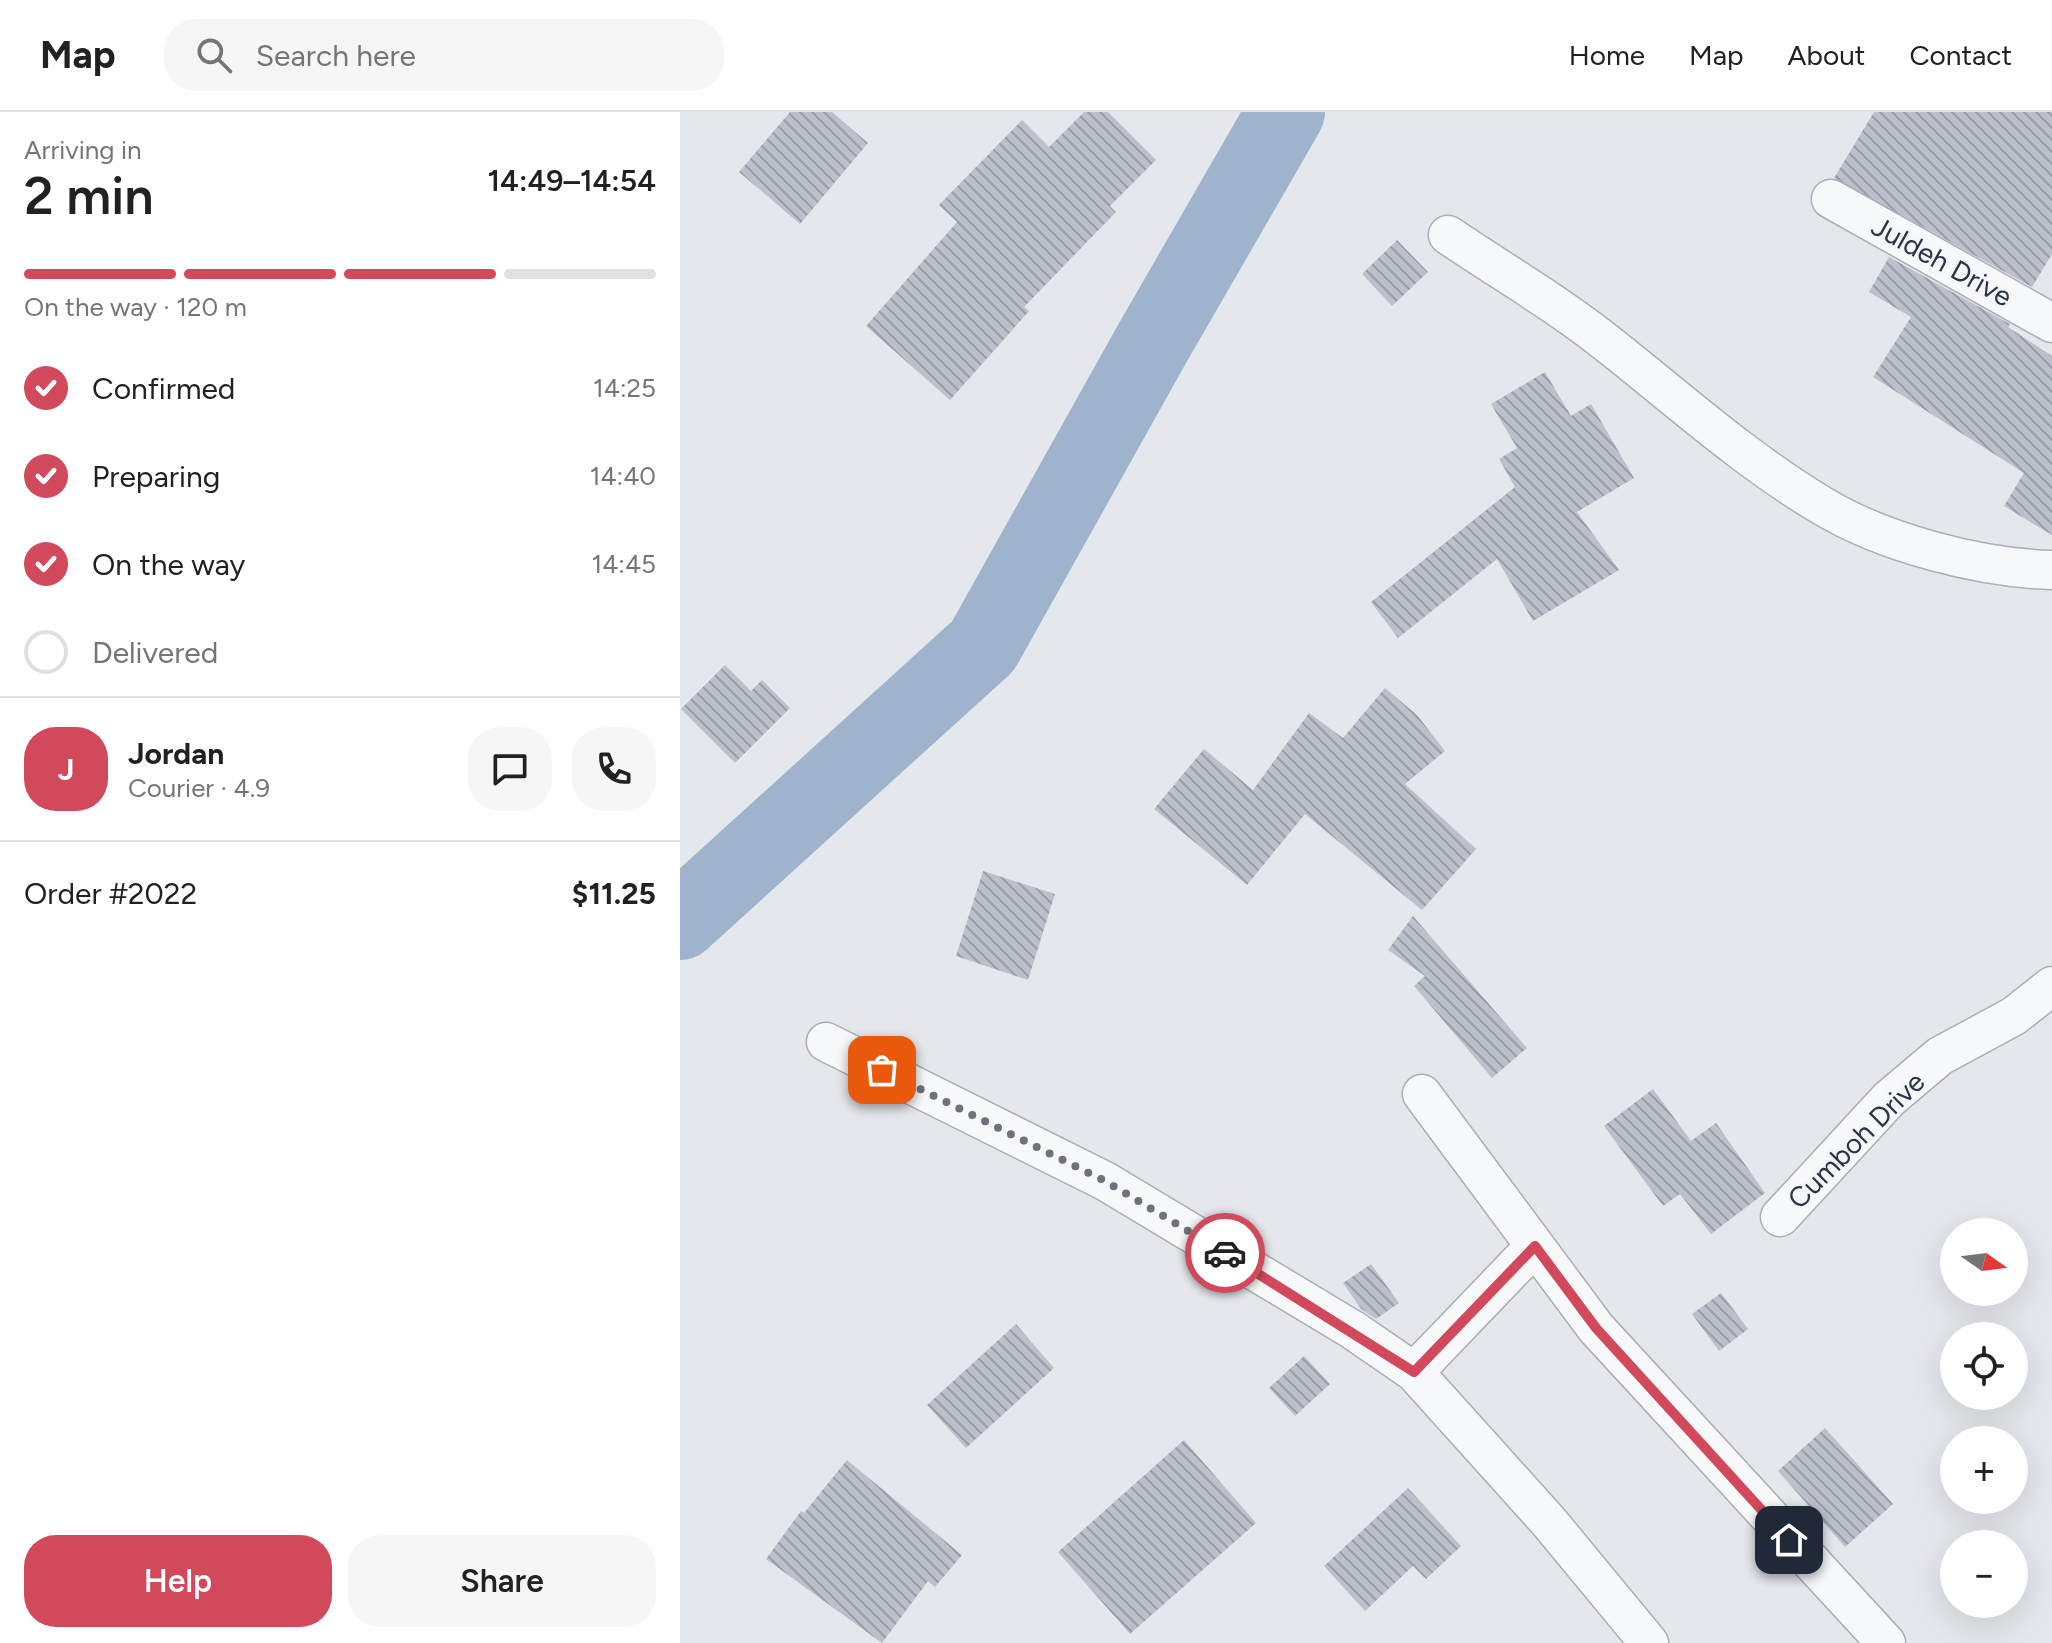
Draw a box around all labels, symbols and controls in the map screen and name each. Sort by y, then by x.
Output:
search box [164,19,724,91]
text: Map [40,32,116,78]
icon: search [192,33,236,77]
text: Search here [256,37,416,74]
text: Home [1569,38,1645,72]
text: Map [1689,38,1744,72]
text: About [1788,38,1865,72]
text: Contact [1909,38,2012,72]
text: Arriving in [24,134,142,166]
text: 14:49–14:54 [488,162,656,199]
text: 2 min [24,165,153,227]
street label: Juldeh Drive [1866,209,2018,313]
text: On the way · 120 m [24,291,247,323]
icon: check [24,366,68,410]
text: Confirmed [92,370,235,407]
text: 14:25 [593,372,656,404]
icon: check [24,454,68,498]
text: Preparing [92,458,220,495]
text: 14:40 [590,460,656,492]
icon: check [24,542,68,586]
text: On the way [92,546,245,583]
text: 14:45 [591,548,656,580]
text: Delivered [92,634,218,671]
button: chat [468,727,552,811]
button: phone [572,727,656,811]
text: Jordan [128,735,224,772]
text: J [58,751,74,788]
text: Courier · 4.9 [128,772,270,804]
text: Order #2022 [24,875,197,912]
text: $11.25 [572,875,656,912]
pin [848,1036,916,1104]
icon: bag [860,1048,904,1092]
street label: Cumboh Drive [1780,1064,1932,1216]
courier [1185,1213,1265,1293]
north arrow [1940,1218,2028,1306]
map controls [1940,1218,2028,1618]
icon: car [1203,1231,1247,1275]
button: locate [1940,1322,2028,1410]
button: + [1940,1426,2028,1514]
pin [1755,1506,1823,1574]
icon: home [1767,1518,1811,1562]
button: − [1940,1530,2028,1618]
button: Help [24,1535,332,1627]
button: Share [348,1535,656,1627]

